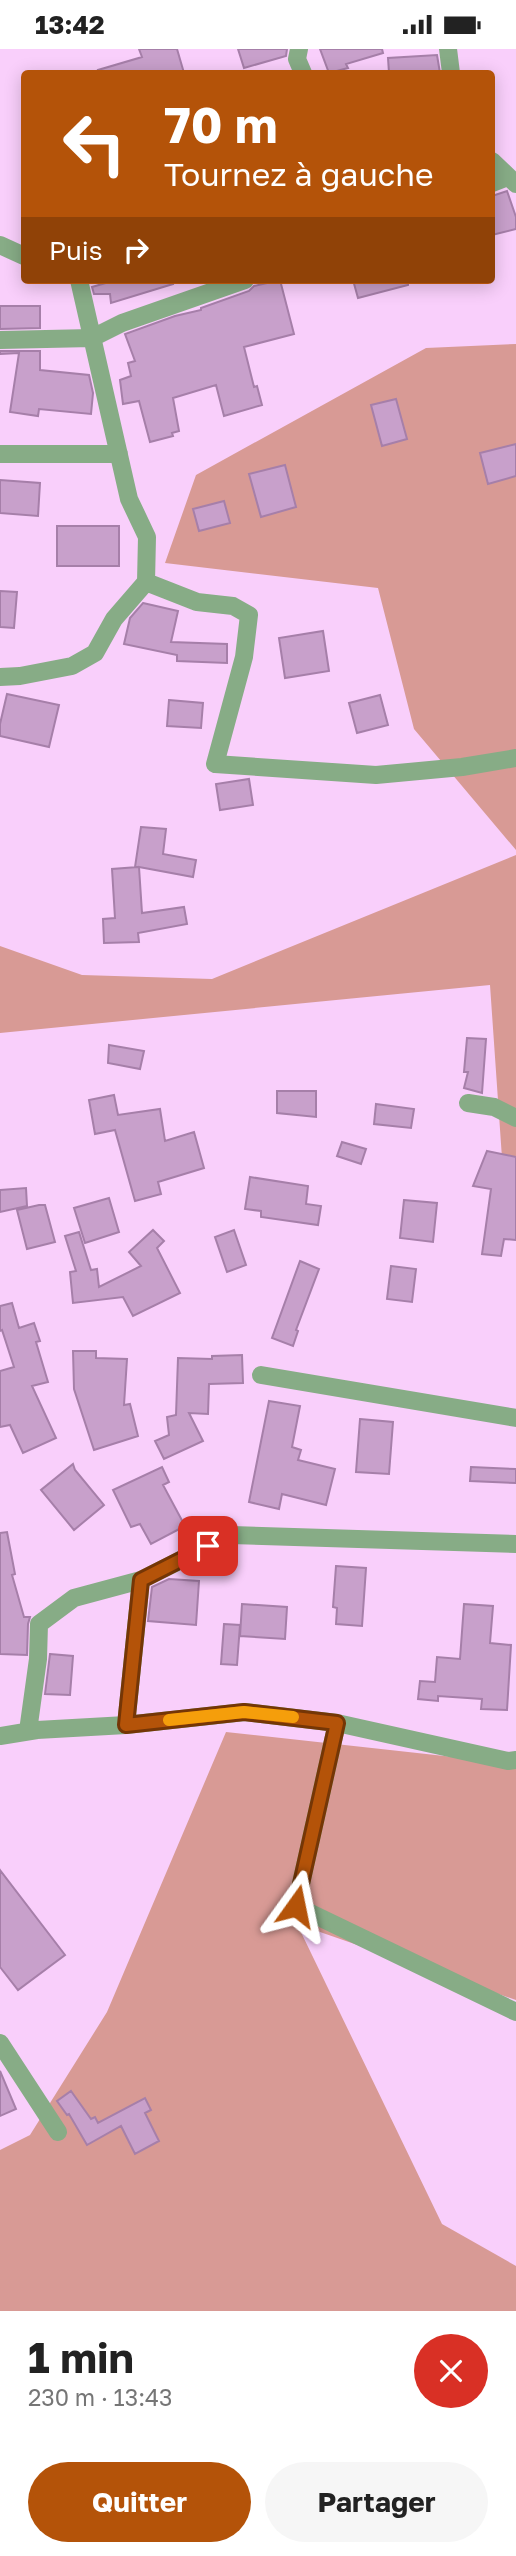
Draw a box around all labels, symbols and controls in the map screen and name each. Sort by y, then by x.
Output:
text: 13:42 [35,9,105,40]
text: 70 m [164,95,278,154]
icon: left [49,98,140,189]
text: Tournez à gauche [164,155,433,193]
icon: right [117,231,155,269]
text: Puis [49,235,103,266]
pin [178,1516,238,1576]
icon: arrive [189,1527,227,1565]
position arrow [259,1869,333,1943]
text: 1 min [28,2332,134,2382]
button: close [414,2334,488,2408]
text: 230 m · 13:43 [28,2383,173,2411]
button: Quitter [28,2462,251,2542]
button: Partager [265,2462,488,2542]

